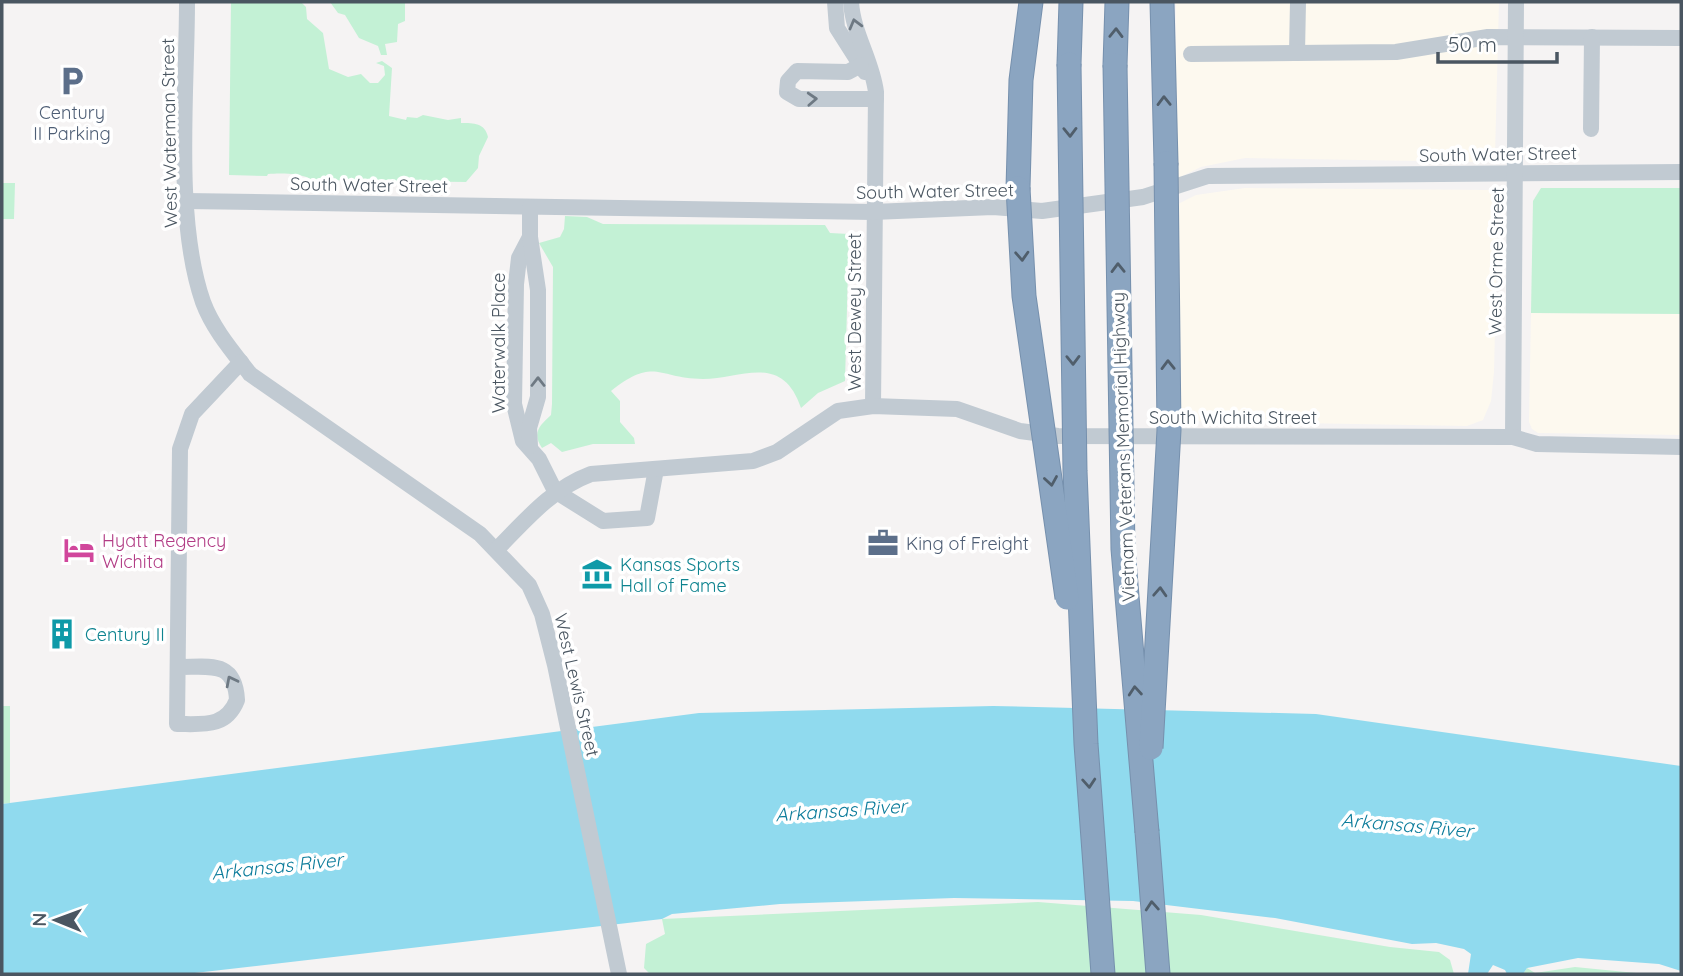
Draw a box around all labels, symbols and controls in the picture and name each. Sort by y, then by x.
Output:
one-way arrow [849,19,863,31]
scale bar [1438,21,1557,65]
one-way arrow [1108,28,1124,38]
text: 50 m [1448,31,1497,57]
street label: West Waterman Street [156,38,182,228]
parking icon: Century II Parking [55,64,89,98]
one-way arrow [807,91,818,106]
one-way arrow [1157,96,1172,107]
place label: Century II Parking [33,101,111,145]
one-way arrow [1062,127,1078,138]
street label: South Water Street [1419,141,1577,167]
street label: South Water Street [290,172,448,198]
street label: South Water Street [856,178,1014,204]
street label: West Orme Street [1483,187,1509,335]
street label: West Dewey Street [843,233,866,391]
one-way arrow [1014,251,1029,262]
one-way arrow [1111,262,1126,273]
street label: Waterwalk Place [487,273,510,413]
street label: Vietnam Veterans Memorial Highway [1106,292,1140,602]
one-way arrow [1066,354,1081,365]
one-way arrow [1160,359,1176,370]
one-way arrow [530,376,546,386]
street label: South Wichita Street [1149,406,1317,429]
one-way arrow [1043,475,1058,487]
office icon: King of Freight [866,526,900,560]
place label: Hyatt Regency Wichita [102,529,226,573]
place label: King of Freight [906,532,1029,555]
hotel icon: Hyatt Regency Wichita [62,533,96,567]
place label: Kansas Sports Hall of Fame [620,553,740,597]
museum icon: Kansas Sports Hall of Fame [580,557,614,591]
one-way arrow [1152,587,1167,598]
street label: West Lewis Street [549,611,605,759]
building icon: Century II [45,617,79,651]
place label: Century II [85,623,165,646]
one-way arrow [226,675,240,688]
one-way arrow [1128,685,1143,696]
one-way arrow [1081,777,1096,788]
water label: Arkansas River [774,793,910,827]
water label: Arkansas River [1340,807,1476,843]
water label: Arkansas River [210,847,346,885]
north arrow [21,885,91,955]
one-way arrow [1145,900,1160,911]
text: N [27,913,51,927]

